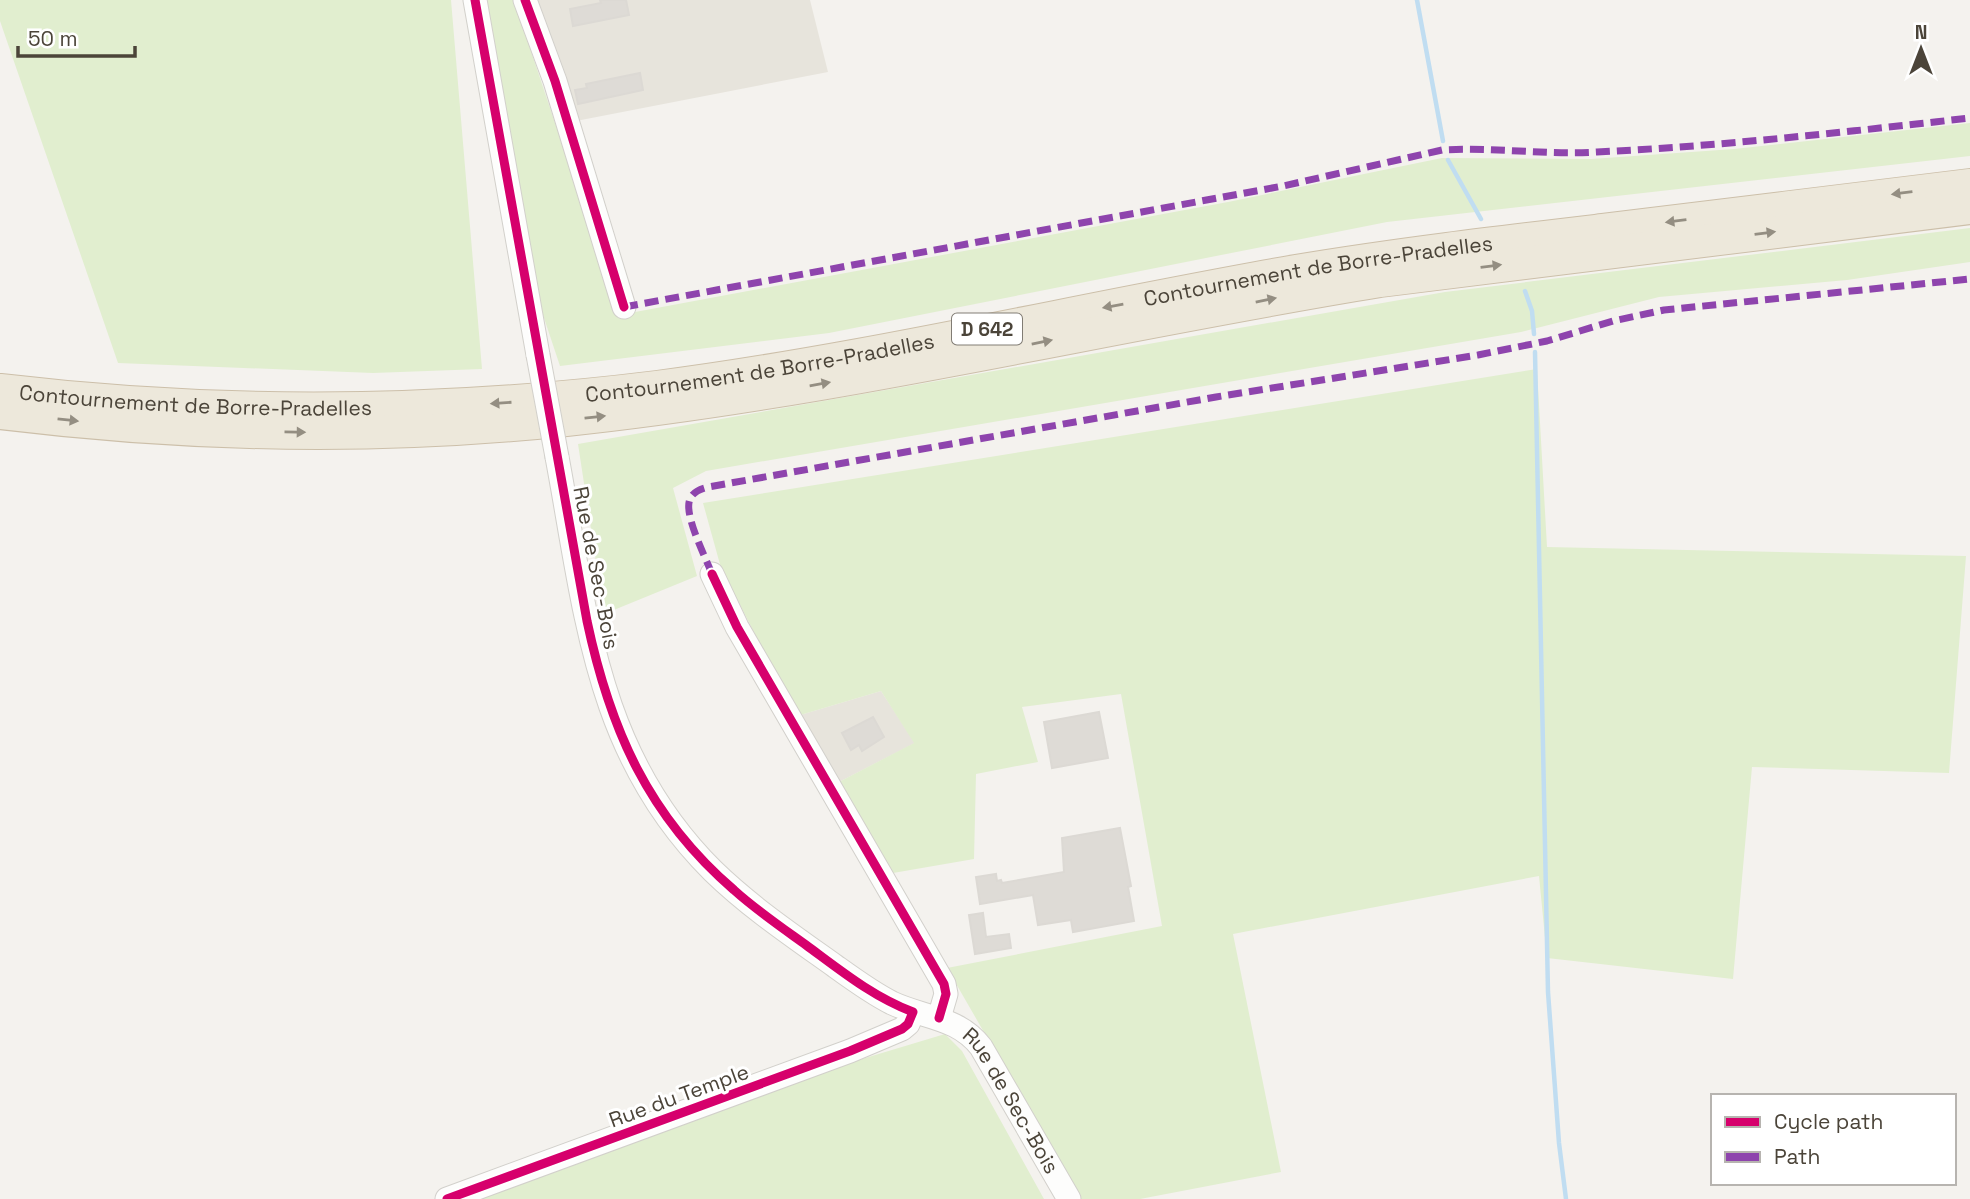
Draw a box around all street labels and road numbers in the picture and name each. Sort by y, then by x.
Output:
street label: Contournement de Borre-Pradelles [1141,229,1494,312]
road number: D 642 [952,314,1022,344]
street label: Contournement de Borre-Pradelles [584,327,937,408]
street label: Contournement de Borre-Pradelles [18,378,372,421]
street label: Rue de Sec-Bois [567,484,626,652]
street label: Rue de Sec-Bois [957,1021,1065,1178]
street label: Rue du Temple [605,1058,753,1133]

